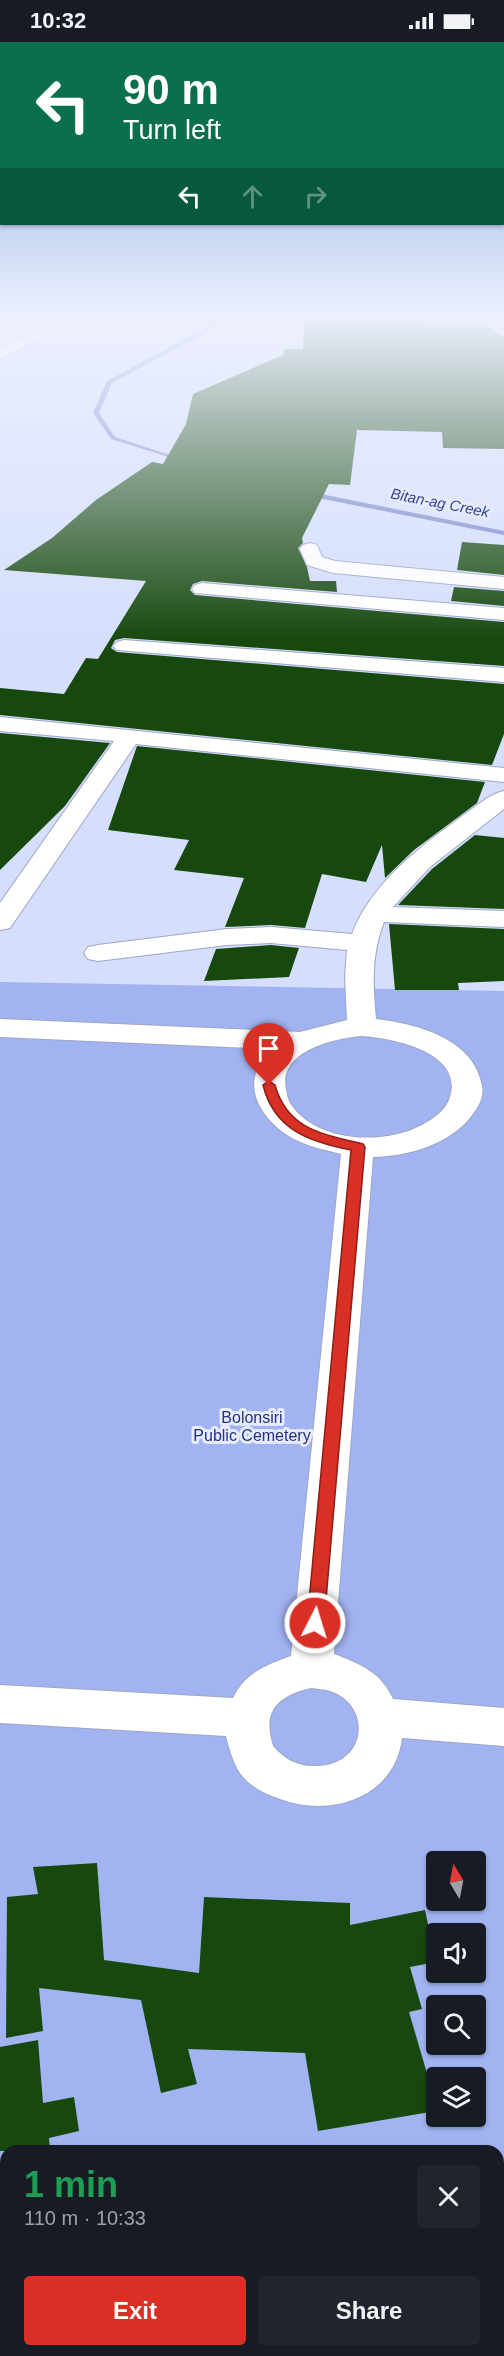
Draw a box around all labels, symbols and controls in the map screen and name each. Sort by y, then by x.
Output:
text: 10:32 [30,8,86,33]
icon: left [24,66,102,144]
text: 90 m [123,66,219,113]
text: Turn left [123,115,221,145]
icon: left [173,180,206,213]
icon: ahead [236,180,269,213]
icon: right [299,180,332,213]
water label: Bitan-ag Creek [389,485,492,521]
pin [243,1023,294,1085]
icon: arrive [252,1032,285,1065]
park label: Bolonsiri Public Cemetery [193,1409,311,1444]
position arrow [283,1591,347,1655]
north arrow [426,1851,486,1911]
map controls [426,1851,486,2127]
button: sound [426,1923,486,1983]
button: search [426,1995,486,2055]
button: layers [426,2067,486,2127]
text: 1 min [24,2164,118,2205]
button: close [417,2165,480,2228]
text: 110 m · 10:33 [24,2207,146,2229]
button: Exit [24,2276,246,2345]
button: Share [258,2276,480,2345]

